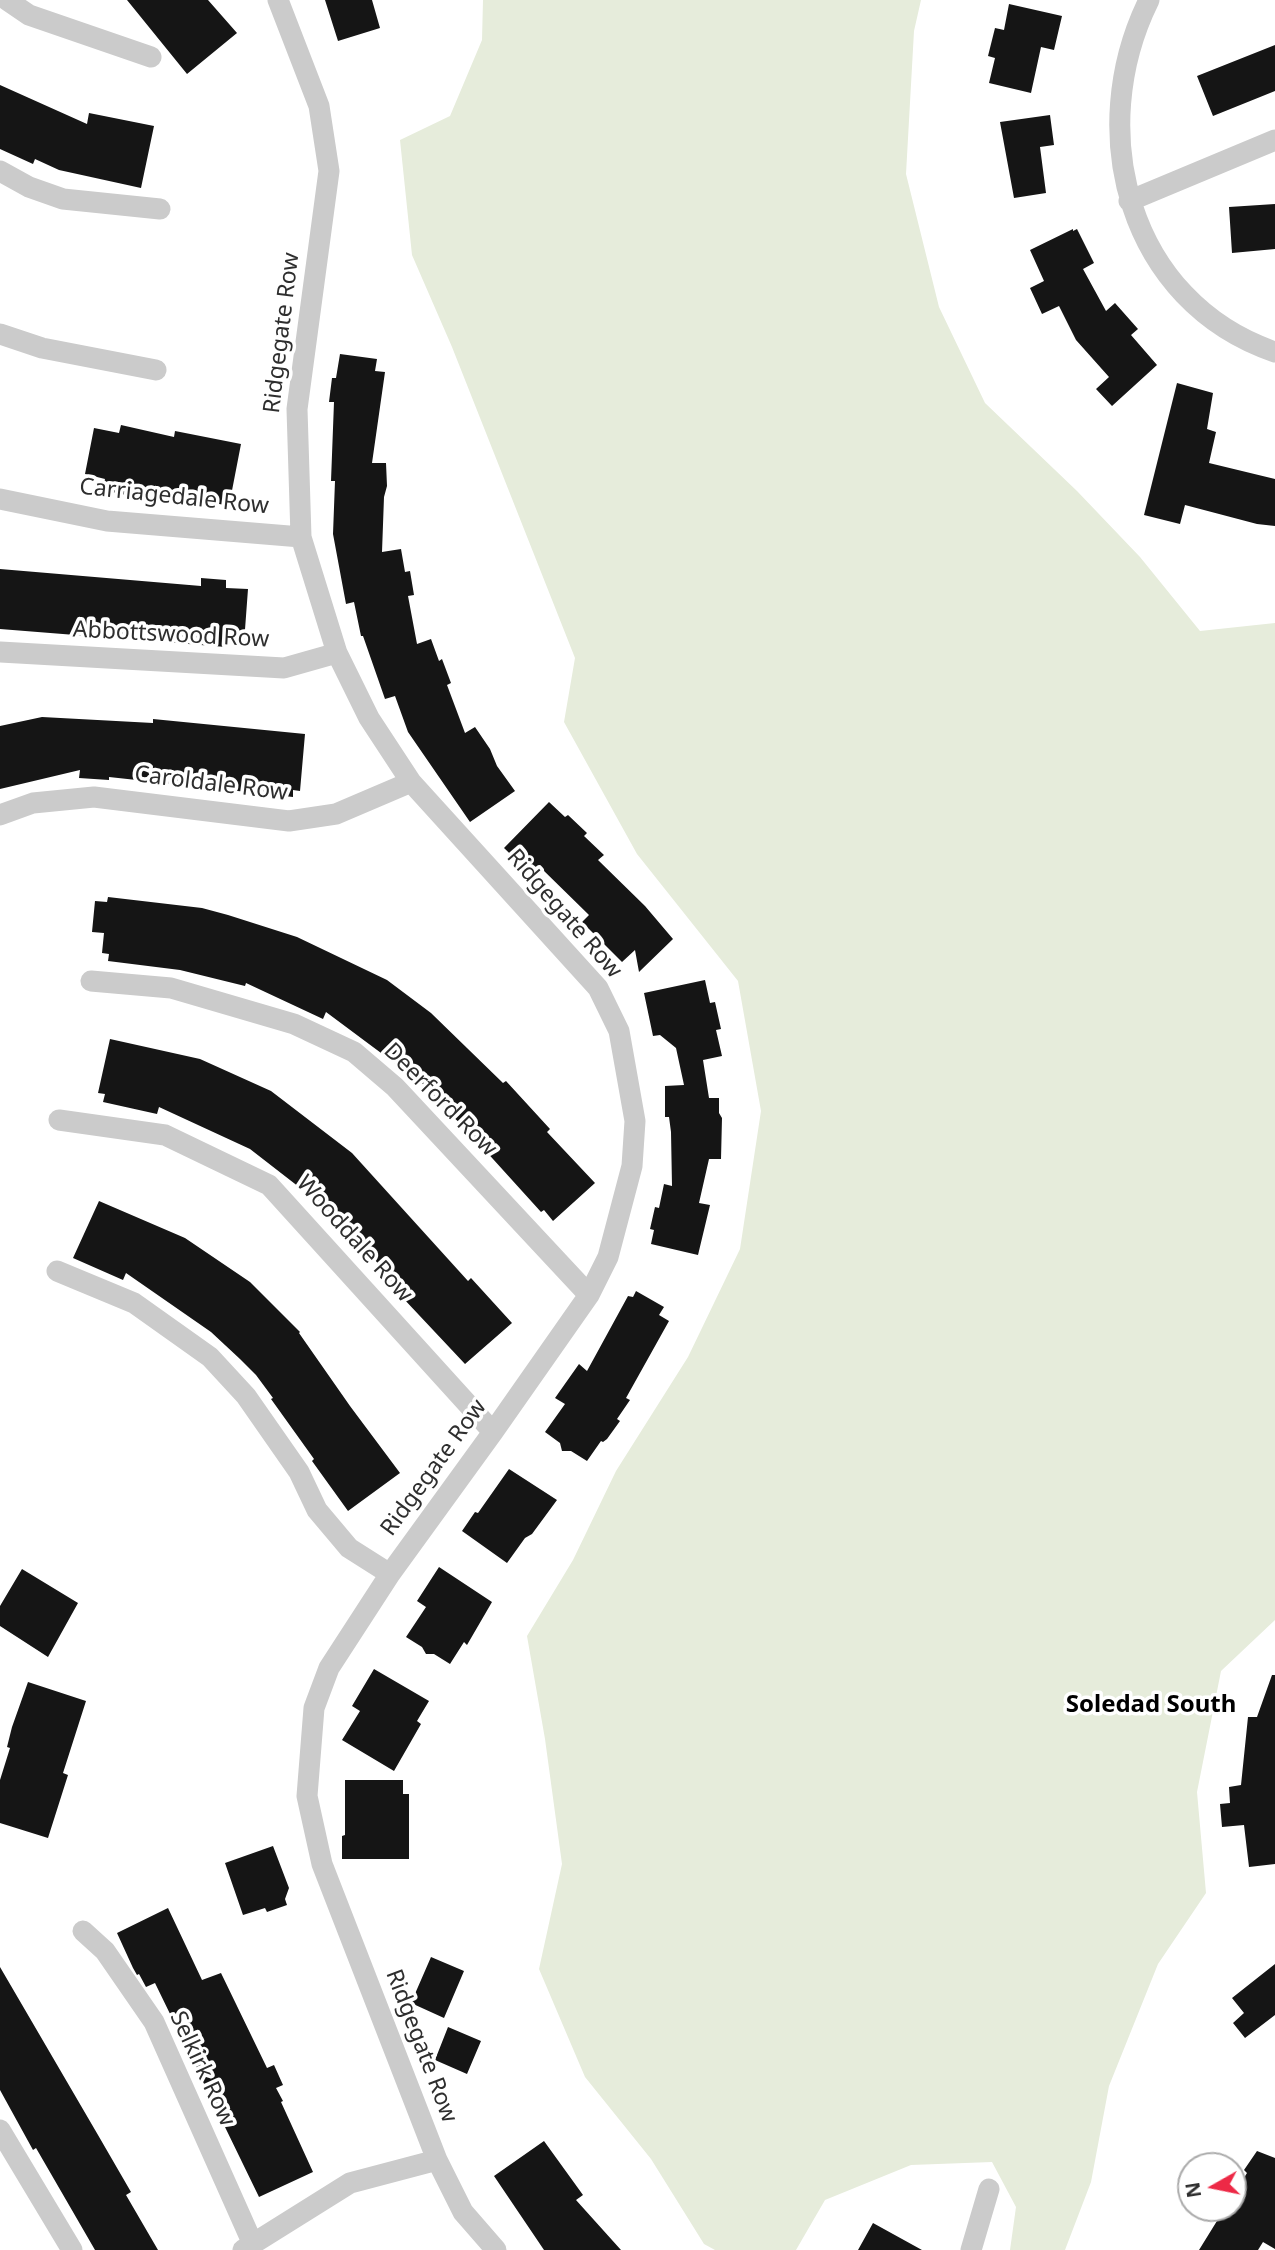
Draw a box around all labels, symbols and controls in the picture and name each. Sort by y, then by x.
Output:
street label: Ridgegate Row [258,251,306,415]
street label: Carriagedale Row [78,473,270,521]
street label: Abbottswood Row [72,616,270,654]
street label: Caroldale Row [133,761,289,807]
street label: Ridgegate Row [501,844,627,984]
street label: Deerford Row [378,1038,502,1162]
street label: Wooddale Row [290,1170,418,1308]
street label: Ridgegate Row [375,1395,493,1541]
district label: Soledad South [1066,1691,1236,1719]
street label: Ridgegate Row [379,1966,463,2126]
street label: Selkirk Row [163,2007,241,2131]
north arrow [1177,2152,1247,2222]
text: N [1179,2180,1207,2200]

